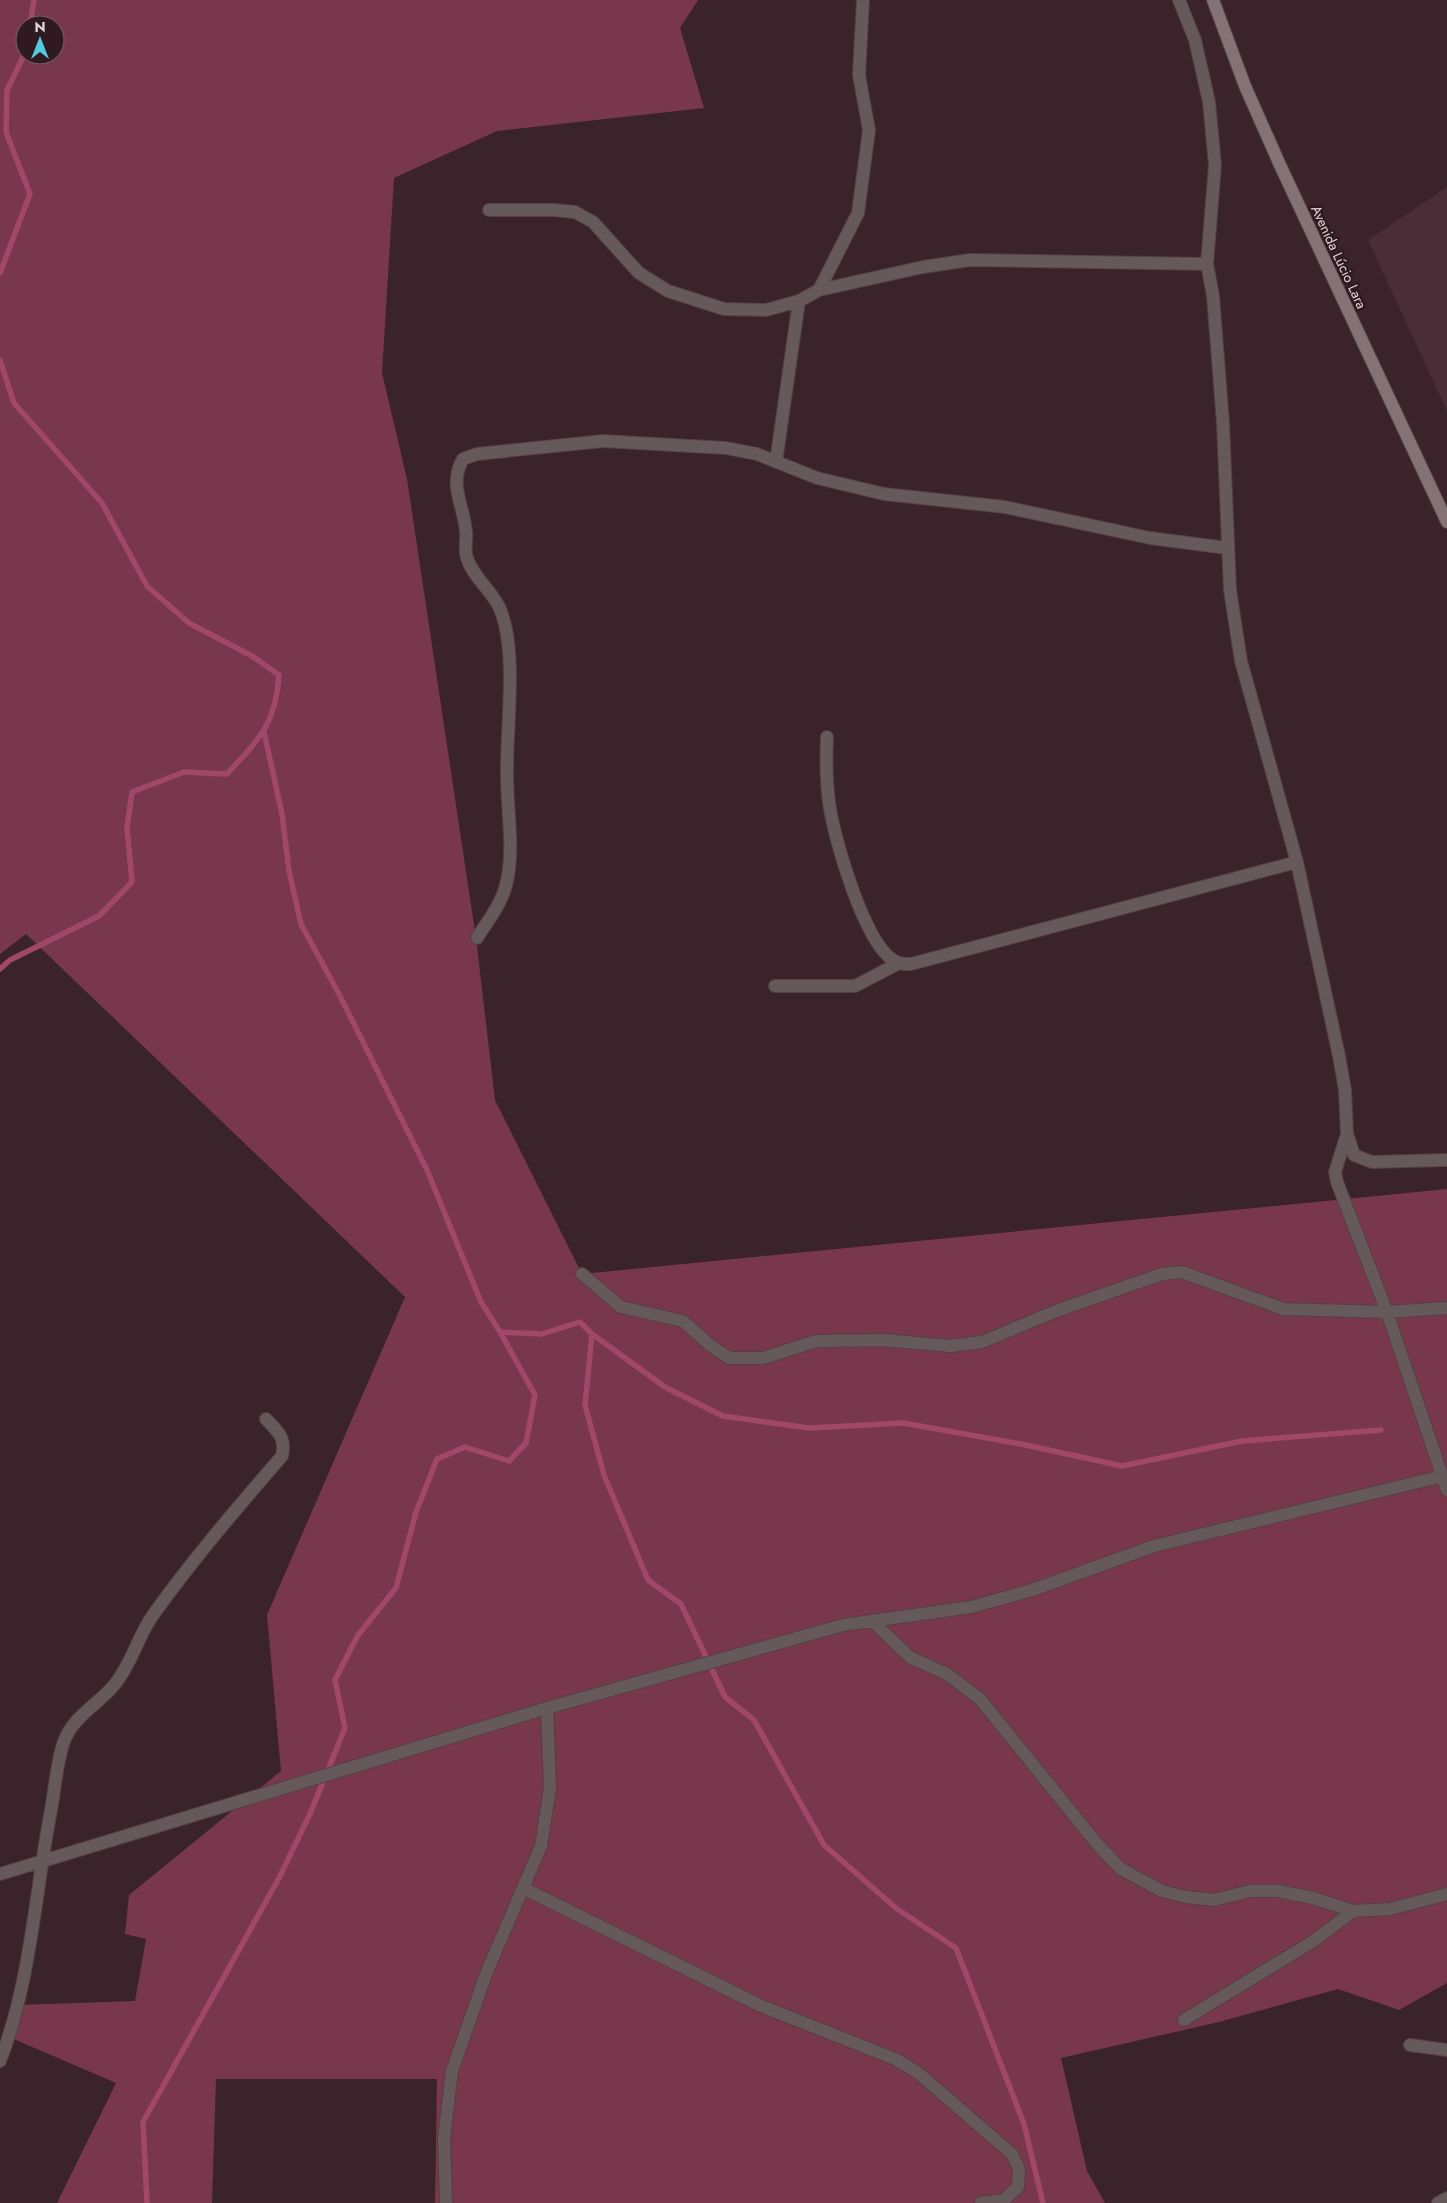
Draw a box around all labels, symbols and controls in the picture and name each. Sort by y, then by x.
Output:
north arrow [15,15,65,65]
text: N [34,17,46,37]
street label: Avenida Lúcio Lara [1306,202,1372,312]

